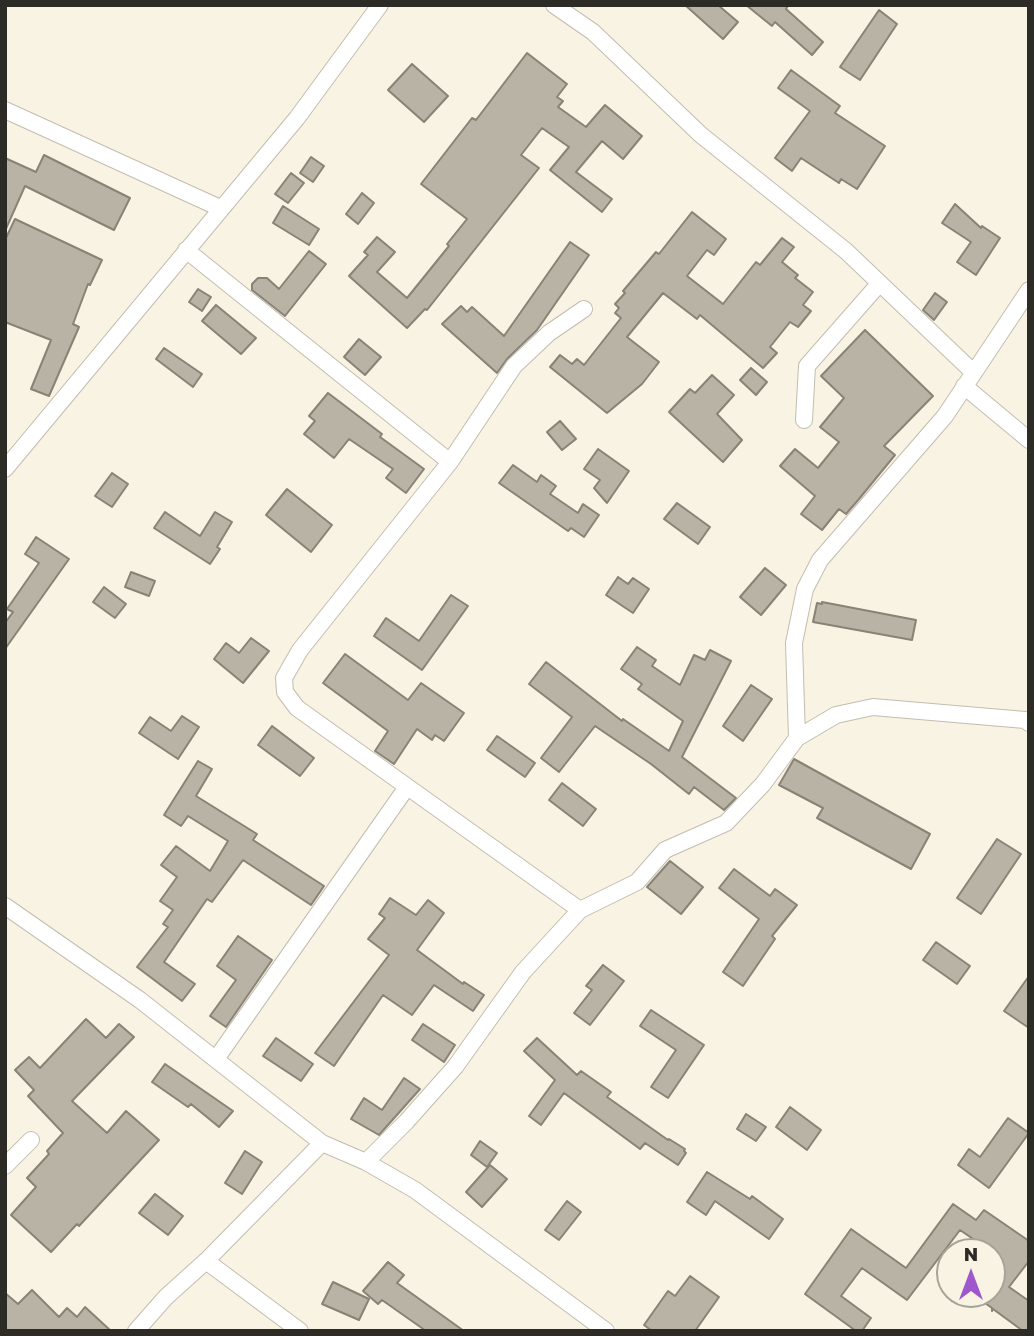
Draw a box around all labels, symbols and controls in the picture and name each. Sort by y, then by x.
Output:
north arrow [936,1238,1006,1308]
text: N [964,1242,978,1265]

